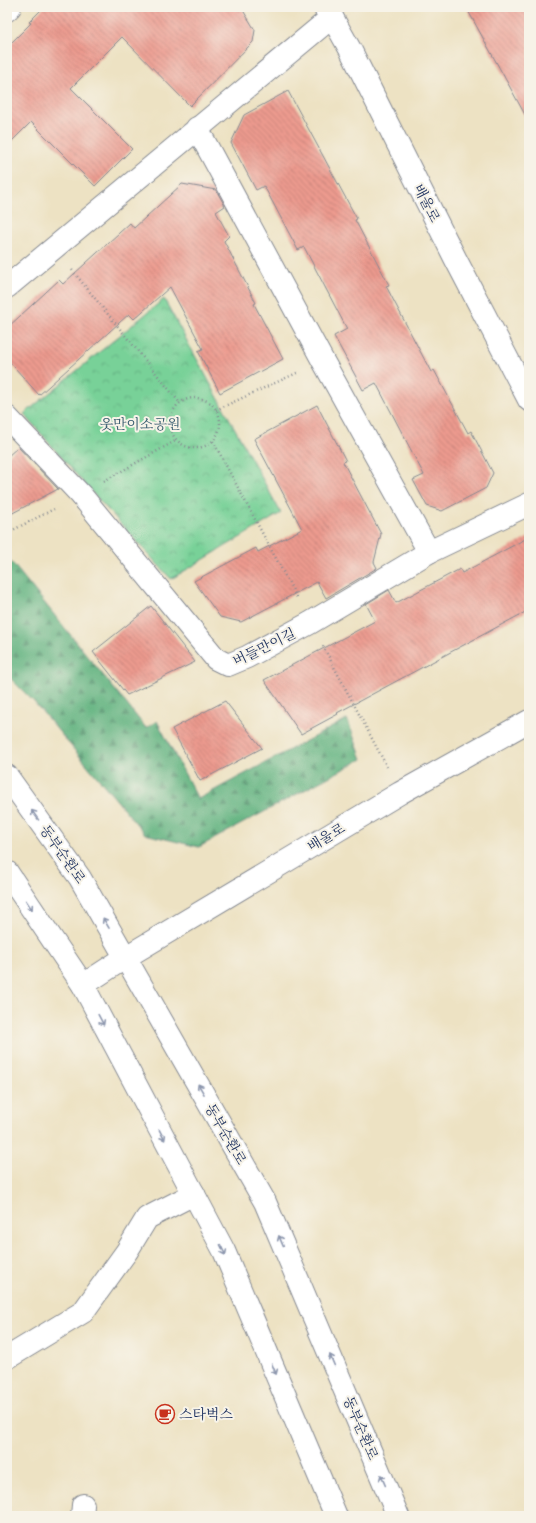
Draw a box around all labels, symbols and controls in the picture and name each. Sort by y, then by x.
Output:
street label: 배울로 [410,181,444,226]
park label: 웃만이소공원 [99,416,181,433]
street label: 버들만이길 [230,625,298,670]
one-way arrow [31,809,39,820]
street label: 배울로 [304,819,348,855]
street label: 동부순환로 [36,822,89,887]
one-way arrow [25,899,33,910]
one-way arrow [102,917,110,929]
one-way arrow [98,1014,106,1026]
one-way arrow [196,1083,204,1095]
street label: 동부순환로 [201,1101,250,1168]
one-way arrow [159,1128,167,1140]
one-way arrow [277,1235,285,1247]
one-way arrow [220,1243,227,1255]
one-way arrow [328,1355,336,1367]
one-way arrow [271,1363,278,1375]
street label: 동부순환로 [340,1394,382,1463]
cafe icon: 스타벅스 [154,1403,176,1425]
place label: 스타벅스 [179,1406,234,1423]
one-way arrow [379,1475,386,1487]

